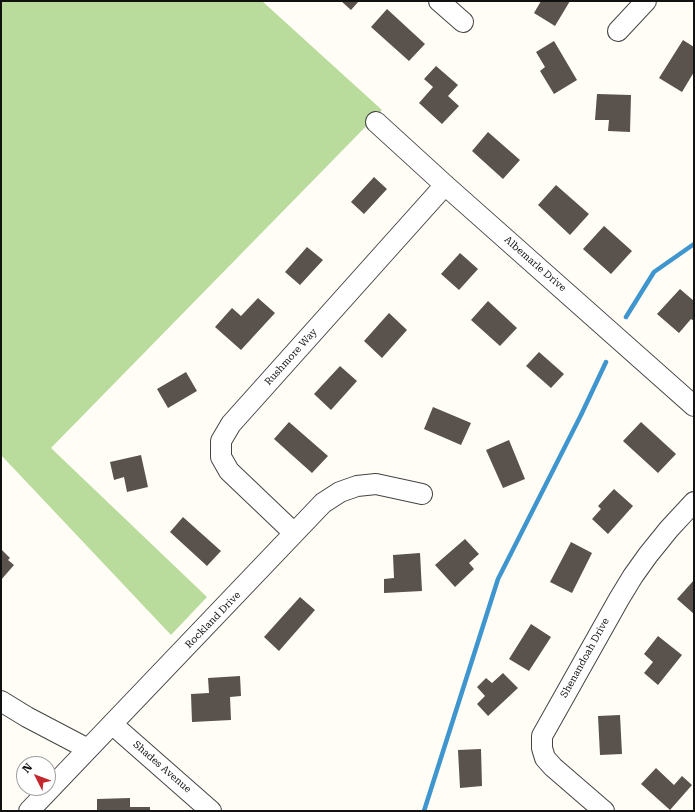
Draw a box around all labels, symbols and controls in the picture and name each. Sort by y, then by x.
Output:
street label: Albemarle Drive [502,234,568,294]
street label: Rushmore Way [262,326,320,388]
street label: Rockland Drive [183,589,243,651]
street label: Shenandoah Drive [558,616,612,700]
street label: Shades Avenue [131,739,193,795]
north arrow [16,756,56,796]
text: N [20,761,35,776]

